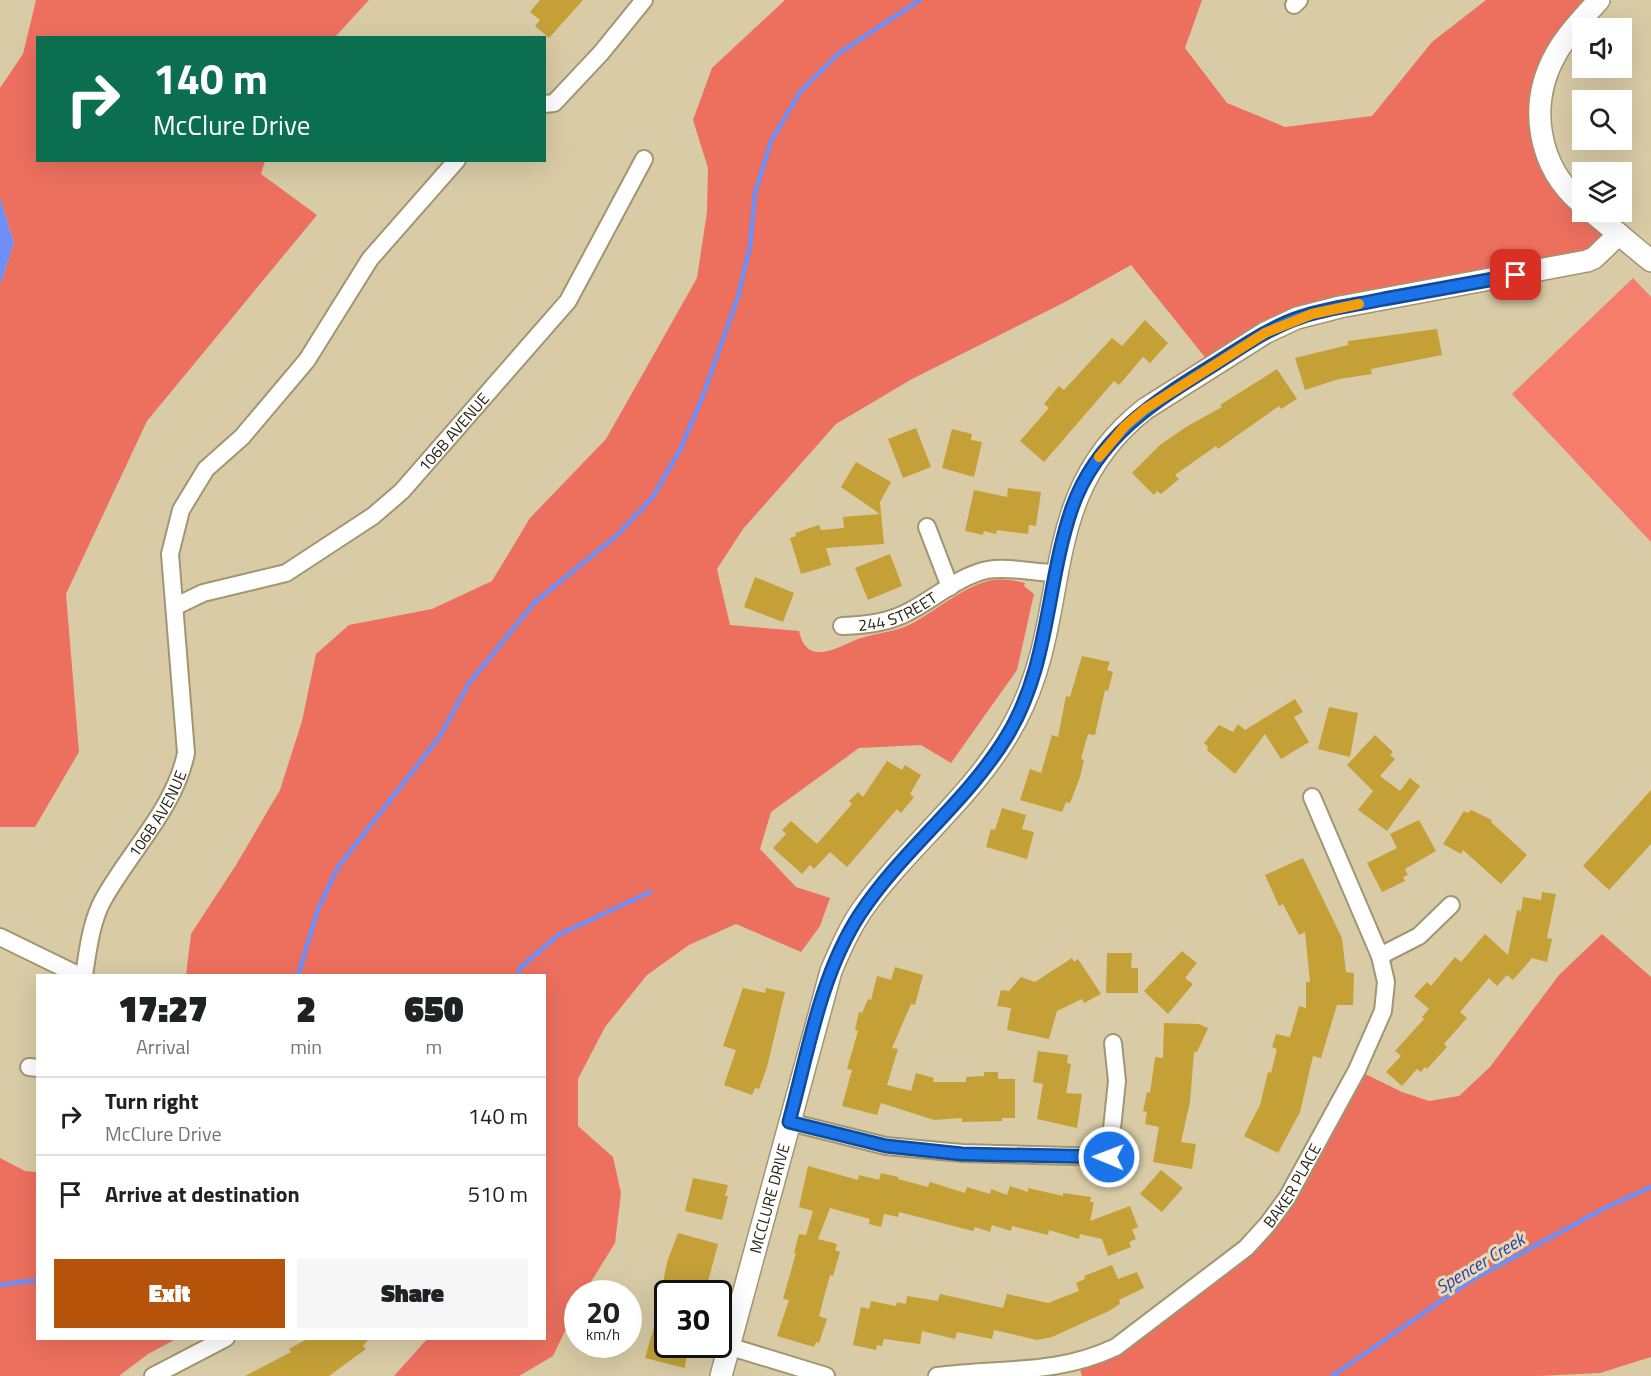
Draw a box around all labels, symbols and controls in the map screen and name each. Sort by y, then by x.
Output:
map controls [1572,18,1632,222]
button: sound [1572,18,1632,78]
text: 140 m [153,46,268,110]
icon: right [54,60,132,138]
button: search [1572,90,1632,150]
text: McClure Drive [153,104,310,145]
button: layers [1572,162,1632,222]
pin [1490,249,1541,300]
icon: arrive [1499,258,1532,291]
street label: 106B AVENUE [412,387,495,477]
street label: 244 STREET [857,585,942,637]
street label: 106B AVENUE [122,767,192,862]
text: 17:27 [118,981,208,1036]
text: 2 [296,981,316,1036]
text: 650 [404,981,464,1036]
text: Arrival [136,1031,190,1062]
text: min [290,1031,322,1062]
text: m [426,1031,442,1062]
text: Turn right [105,1084,199,1118]
text: 140 m [468,1099,528,1133]
icon: right [54,1100,87,1133]
text: McClure Drive [105,1118,222,1149]
position arrow [1077,1125,1141,1189]
street label: BAKER PLACE [1257,1139,1327,1232]
street label: MCCLURE DRIVE [743,1141,796,1256]
text: Arrive at destination [105,1177,300,1211]
text: 510 m [468,1177,528,1211]
icon: arrive [54,1178,87,1211]
water label: Spencer Creek [1430,1225,1531,1300]
button: Exit [54,1259,285,1328]
button: Share [297,1259,528,1328]
speed limit sign: 30 [654,1280,732,1358]
text: 20 [586,1289,620,1335]
text: km/h [586,1323,620,1346]

